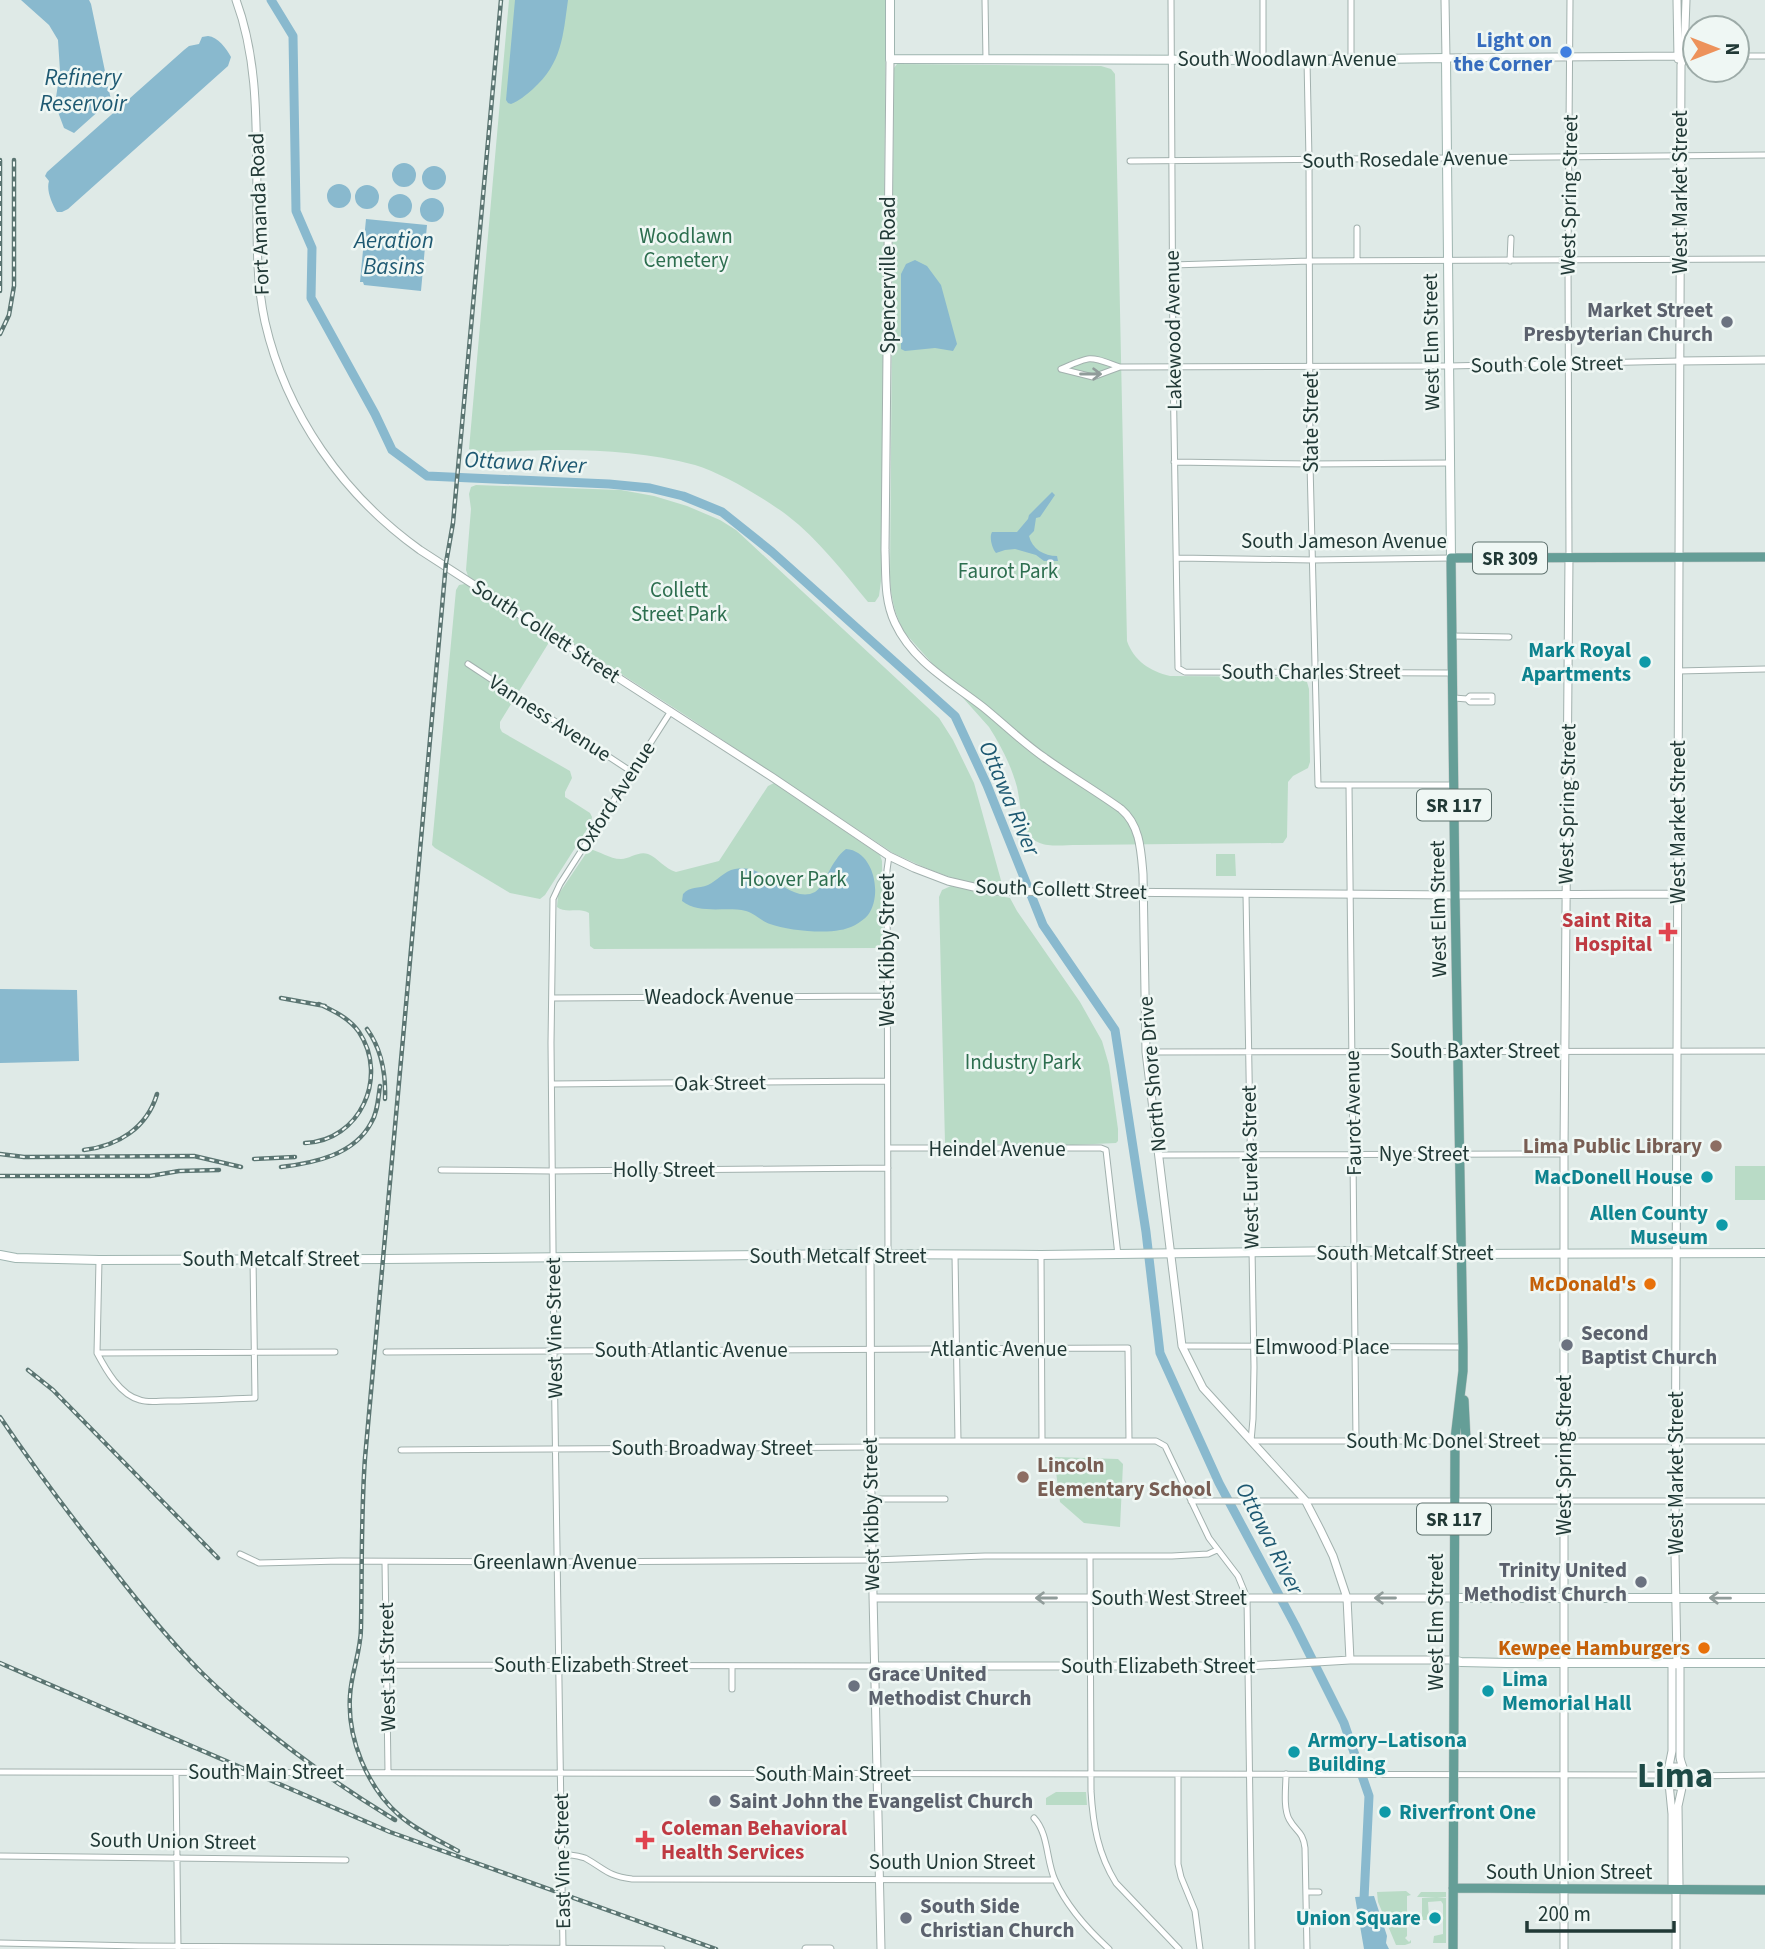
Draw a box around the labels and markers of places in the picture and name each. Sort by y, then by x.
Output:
place label: Light on the Corner [1453,25,1553,79]
marker: Light on the Corner [1558,44,1574,60]
place label: Market Street Presbyterian Church [1523,295,1713,349]
marker: Market Street Presbyterian Church [1719,314,1735,330]
place label: Mark Royal Apartments [1521,635,1631,689]
marker: Mark Royal Apartments [1637,654,1653,670]
place label: Saint Rita Hospital [1562,905,1652,959]
marker: Saint Rita Hospital [1658,922,1678,942]
place label: Lima Public Library [1523,1131,1702,1161]
marker: Lima Public Library [1708,1138,1724,1154]
place label: MacDonell House [1534,1162,1693,1192]
marker: MacDonell House [1699,1169,1715,1185]
place label: Allen County Museum [1589,1198,1708,1252]
marker: Allen County Museum [1714,1217,1730,1233]
place label: McDonald's [1529,1269,1636,1299]
marker: McDonald's [1642,1276,1658,1292]
place label: Second Baptist Church [1581,1318,1717,1372]
marker: Second Baptist Church [1559,1337,1575,1353]
place label: Lincoln Elementary School [1037,1450,1211,1504]
marker: Lincoln Elementary School [1015,1469,1031,1485]
place label: Trinity United Methodist Church [1464,1555,1627,1609]
marker: Trinity United Methodist Church [1633,1574,1649,1590]
place label: Kewpee Hamburgers [1498,1633,1690,1663]
marker: Kewpee Hamburgers [1696,1640,1712,1656]
place label: Grace United Methodist Church [868,1659,1031,1713]
place label: Lima Memorial Hall [1502,1664,1631,1718]
marker: Grace United Methodist Church [846,1678,862,1694]
marker: Lima Memorial Hall [1480,1683,1496,1699]
place label: Armory–Latisona Building [1307,1725,1467,1779]
marker: Armory–Latisona Building [1286,1744,1302,1760]
place label: Saint John the Evangelist Church [729,1786,1033,1816]
marker: Saint John the Evangelist Church [707,1793,723,1809]
place label: Riverfront One [1399,1797,1536,1827]
marker: Riverfront One [1377,1804,1393,1820]
place label: Coleman Behavioral Health Services [661,1813,847,1867]
marker: Coleman Behavioral Health Services [635,1830,655,1850]
place label: South Side Christian Church [920,1891,1074,1945]
place label: Union Square [1296,1903,1421,1933]
marker: South Side Christian Church [898,1910,914,1926]
marker: Union Square [1427,1910,1443,1926]

